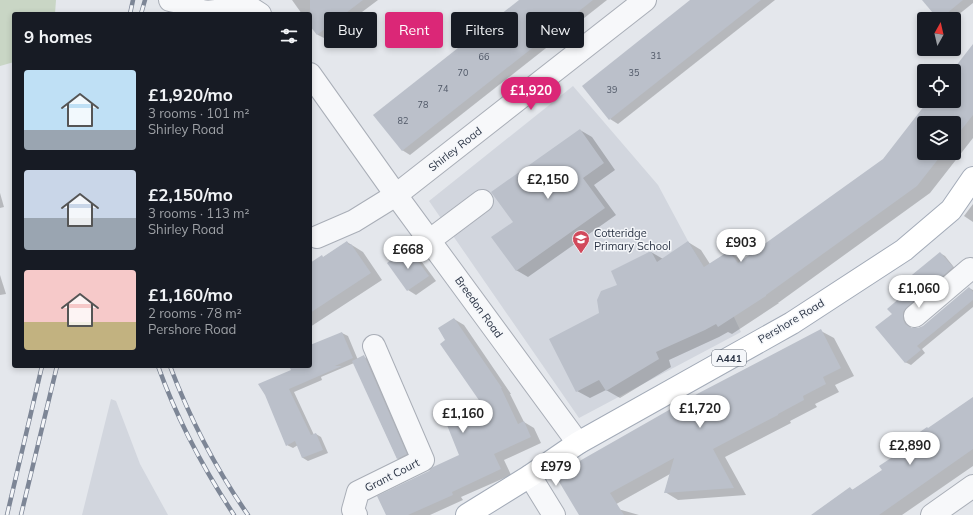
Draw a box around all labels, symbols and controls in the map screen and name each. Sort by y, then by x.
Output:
chip: Buy [324,12,377,48]
chip: Rent [385,12,443,48]
chip: Filters [451,12,518,48]
chip: New [526,12,584,48]
north arrow [917,12,961,56]
map controls [917,12,961,160]
icon: filters [278,25,300,47]
text: 9 homes [24,26,92,47]
house number: 31 [651,50,661,61]
house number: 66 [479,51,489,62]
button: locate [917,64,961,108]
house number: 70 [458,67,468,78]
house number: 35 [629,67,640,78]
pin: £1,920 [498,77,564,111]
text: £1,920 [510,82,552,98]
house number: 74 [438,83,449,94]
text: £1,920/mo [148,84,233,105]
house number: 39 [607,84,617,95]
icon: home [56,86,104,134]
house number: 78 [418,99,428,110]
text: 3 rooms · 101 m² [148,105,249,121]
house number: 82 [398,115,408,126]
button: layers [917,116,961,160]
text: Shirley Road [148,121,224,137]
street label: Shirley Road [425,124,485,174]
pin: £2,150 [515,166,581,200]
text: £2,150 [527,171,569,187]
text: £2,150/mo [148,184,233,205]
icon: home [56,186,104,234]
text: 3 rooms · 113 m² [148,205,249,221]
text: Shirley Road [148,221,224,237]
place label: Cotteridge Primary School [594,226,671,253]
school or university icon: Cotteridge Primary School [571,229,591,254]
pin: £903 [717,229,765,263]
text: £903 [725,234,757,250]
pin: £668 [384,236,432,270]
text: £668 [392,241,424,257]
street label: Breedon Road [452,274,506,340]
pin: £1,060 [886,275,952,309]
text: £1,060 [898,280,940,296]
text: £1,160/mo [148,284,233,305]
icon: home [56,286,104,334]
street label: Pershore Road [755,296,827,346]
text: 2 rooms · 78 m² [148,305,242,321]
text: Pershore Road [148,321,236,337]
road number: A441 [712,350,746,366]
pin: £1,720 [667,395,733,429]
pin: £1,160 [430,400,496,434]
text: £1,720 [679,400,721,416]
text: £1,160 [442,405,484,421]
pin: £2,890 [877,432,943,466]
text: £2,890 [889,437,931,453]
pin: £979 [532,453,580,487]
street label: Grant Court [362,455,422,495]
text: £979 [540,458,572,474]

